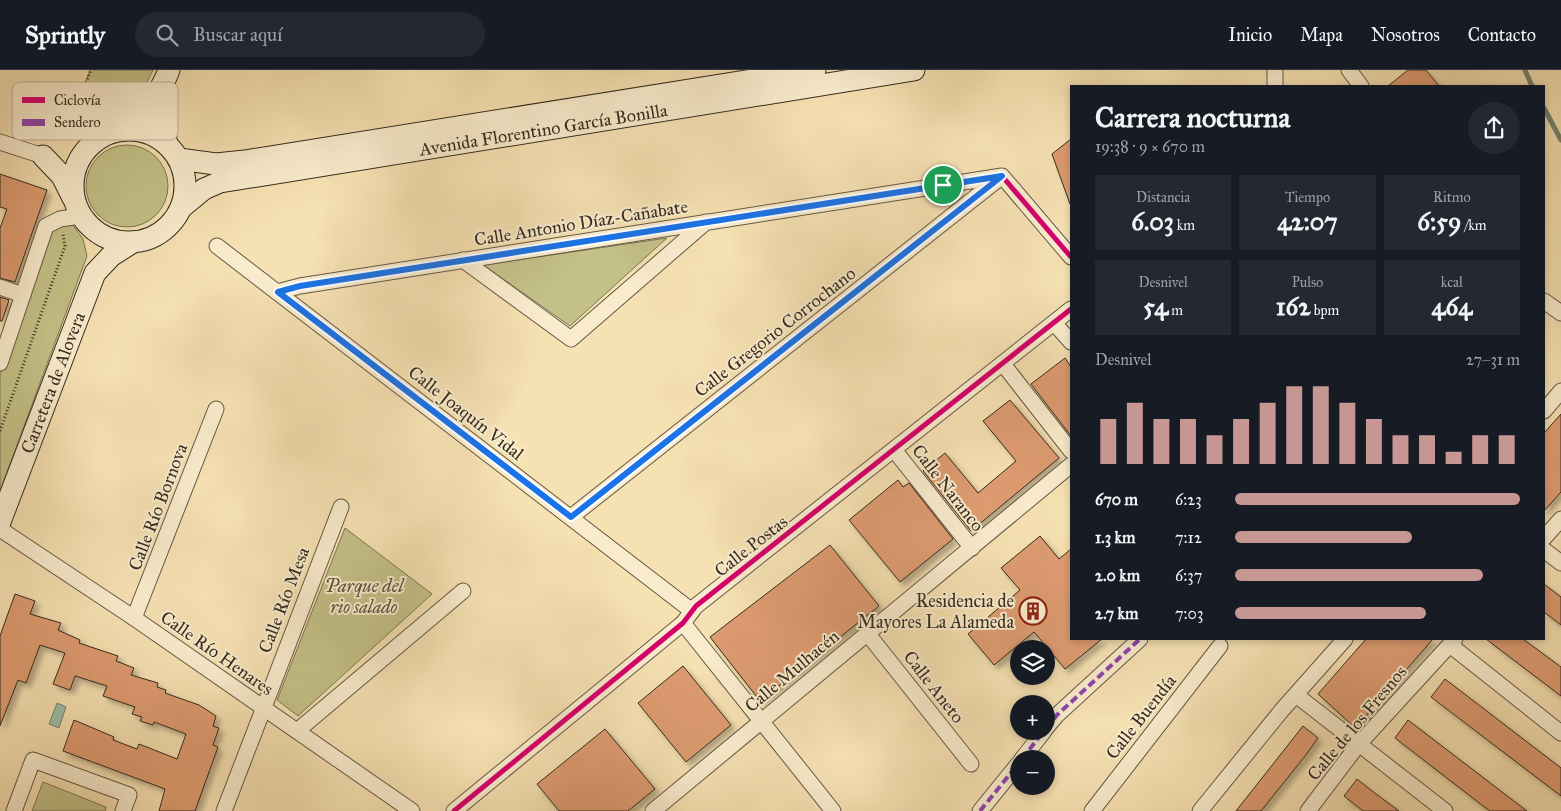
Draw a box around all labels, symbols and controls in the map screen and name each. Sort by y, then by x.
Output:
search box [135,12,485,57]
text: Sprintly [25,20,105,50]
icon: search [153,21,181,49]
text: Buscar aquí [193,23,282,46]
text: Inicio [1228,24,1272,46]
text: Mapa [1300,24,1343,46]
text: Nosotros [1371,24,1440,46]
text: Contacto [1468,24,1536,46]
legend [12,82,178,140]
text: Ciclovía [54,92,101,109]
street label: Avenida Florentino García Bonilla [417,99,670,161]
text: Carrera nocturna [1095,100,1290,135]
button: share [1468,102,1520,154]
text: Sendero [54,114,101,131]
text: 19:38 · 9 × 670 m [1095,137,1205,156]
pin [922,164,964,206]
icon: arrive [929,171,957,199]
text: Distancia [1136,189,1190,206]
text: Tiempo [1285,189,1330,206]
text: Ritmo [1433,189,1471,206]
street label: Calle Antonio Díaz-Cañabate [473,195,689,251]
text: 6.03 [1131,206,1174,237]
text: 42:07 [1277,206,1338,237]
text: 6:59 [1417,206,1461,237]
text: km [1174,217,1195,234]
text: /km [1461,217,1486,234]
street label: Calle Gregorio Corrochano [690,262,861,403]
text: Desnivel [1138,274,1188,291]
text: Pulso [1292,274,1323,291]
text: kcal [1441,274,1463,291]
text: 54 [1143,291,1168,322]
text: 162 [1276,291,1311,322]
text: 464 [1431,291,1472,322]
text: m [1168,302,1183,319]
text: bpm [1311,302,1339,319]
street label: Carretera de Alovera [16,309,90,457]
text: Desnivel [1095,350,1151,369]
text: 27–31 m [1466,350,1520,369]
street label: Calle Joaquín Vidal [403,361,528,466]
street label: Calle Río Bornova [124,440,192,574]
street label: Calle Naranco [907,440,989,536]
text: 670 m [1095,490,1138,509]
text: 6:23 [1175,490,1202,509]
street label: Calle Postas [710,511,792,581]
text: 1.3 km [1095,528,1135,547]
text: 7:12 [1175,528,1202,547]
street label: Calle Río Mesa [254,544,314,656]
text: 2.0 km [1095,566,1140,585]
text: 6:37 [1175,566,1202,585]
park label: Parque del rio salado [325,575,405,618]
place label: Residencia de Mayores La Alameda [858,590,1014,633]
building icon: Residencia de Mayores La Alameda [1018,596,1048,626]
text: 2.7 km [1095,604,1138,623]
text: 7:03 [1175,604,1203,623]
street label: Calle Río Henares [156,606,278,700]
street label: Calle Mulhacén [740,625,844,717]
map controls [1010,640,1055,795]
button: layers [1010,640,1055,685]
street label: Calle Aneto [899,646,969,728]
street label: Calle de los Fresnos [1303,661,1411,785]
street label: Calle Buendía [1101,670,1181,764]
button: + [1010,695,1055,740]
button: − [1010,750,1055,795]

